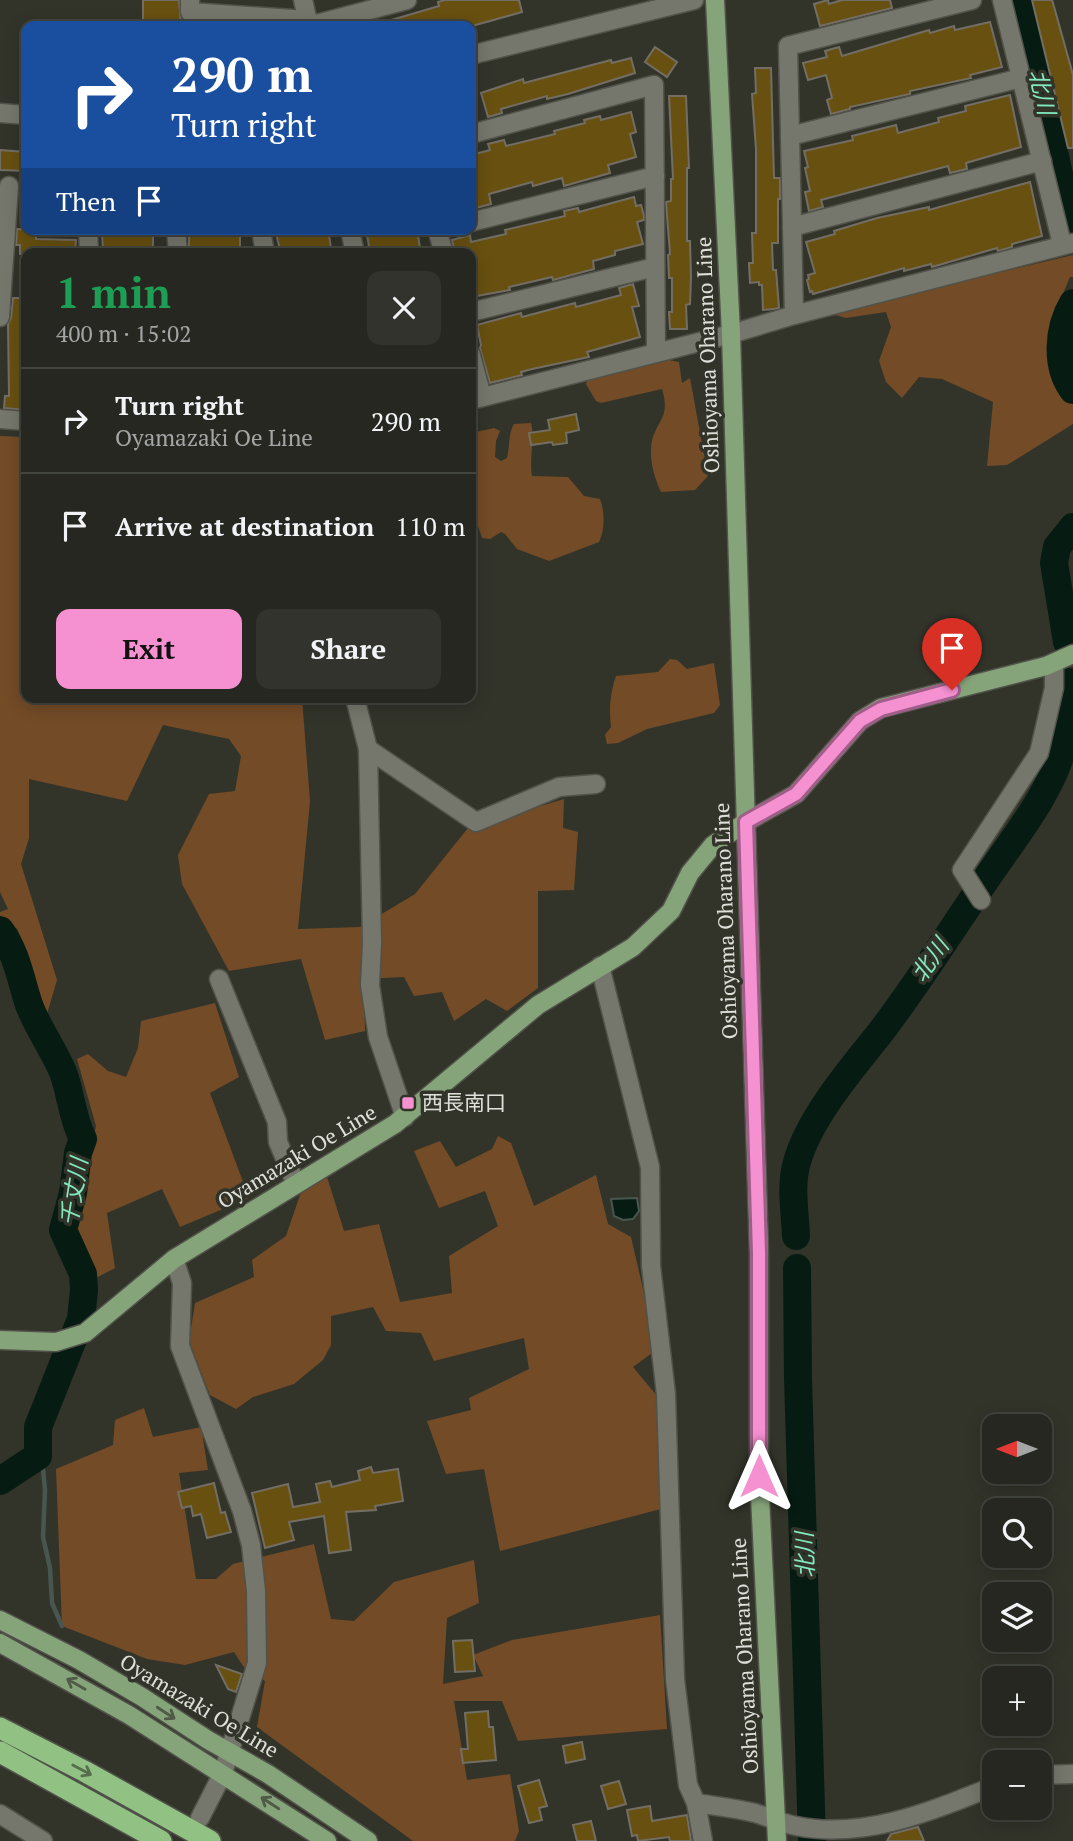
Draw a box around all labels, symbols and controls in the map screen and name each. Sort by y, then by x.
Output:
text: 290 m [171,41,313,106]
icon: right [56,49,147,140]
water label: 北川 [1022,66,1063,121]
text: Turn right [171,104,317,146]
icon: arrive [130,182,168,220]
text: Then [56,184,116,218]
street label: Oshioyama Oharano Line [689,236,725,474]
text: 1 min [56,264,171,320]
button: close [367,271,441,345]
text: 400 m · 15:02 [56,318,191,349]
text: Turn right [115,388,244,422]
icon: right [56,402,94,440]
text: 290 m [371,404,441,438]
text: Oyamazaki Oe Line [115,422,313,453]
icon: arrive [56,507,94,545]
text: Arrive at destination [115,509,374,543]
text: 110 m [395,509,466,543]
button: Exit [56,609,242,689]
button: Share [256,609,441,689]
pin [922,618,982,690]
icon: arrive [933,629,971,667]
street label: Oshioyama Oharano Line [707,802,743,1040]
water label: 北川 [904,930,957,987]
place label: 西長南口 [422,1088,506,1116]
marker: 西長南口 [400,1095,416,1111]
street label: Oyamazaki Oe Line [212,1098,381,1215]
water label: 千丈川 [53,1152,95,1228]
north arrow [982,1414,1052,1484]
map controls [982,1414,1052,1820]
position arrow [722,1439,796,1513]
button: search [982,1498,1052,1568]
water label: 北川 [788,1528,821,1579]
street label: Oshioyama Oharano Line [724,1537,764,1775]
button: layers [982,1582,1052,1652]
street label: Oyamazaki Oe Line [115,1647,284,1764]
button: + [982,1666,1052,1736]
one-way arrow [67,1677,87,1691]
one-way arrow [156,1706,175,1720]
button: − [982,1750,1052,1820]
one-way arrow [72,1764,92,1778]
one-way arrow [261,1796,280,1810]

